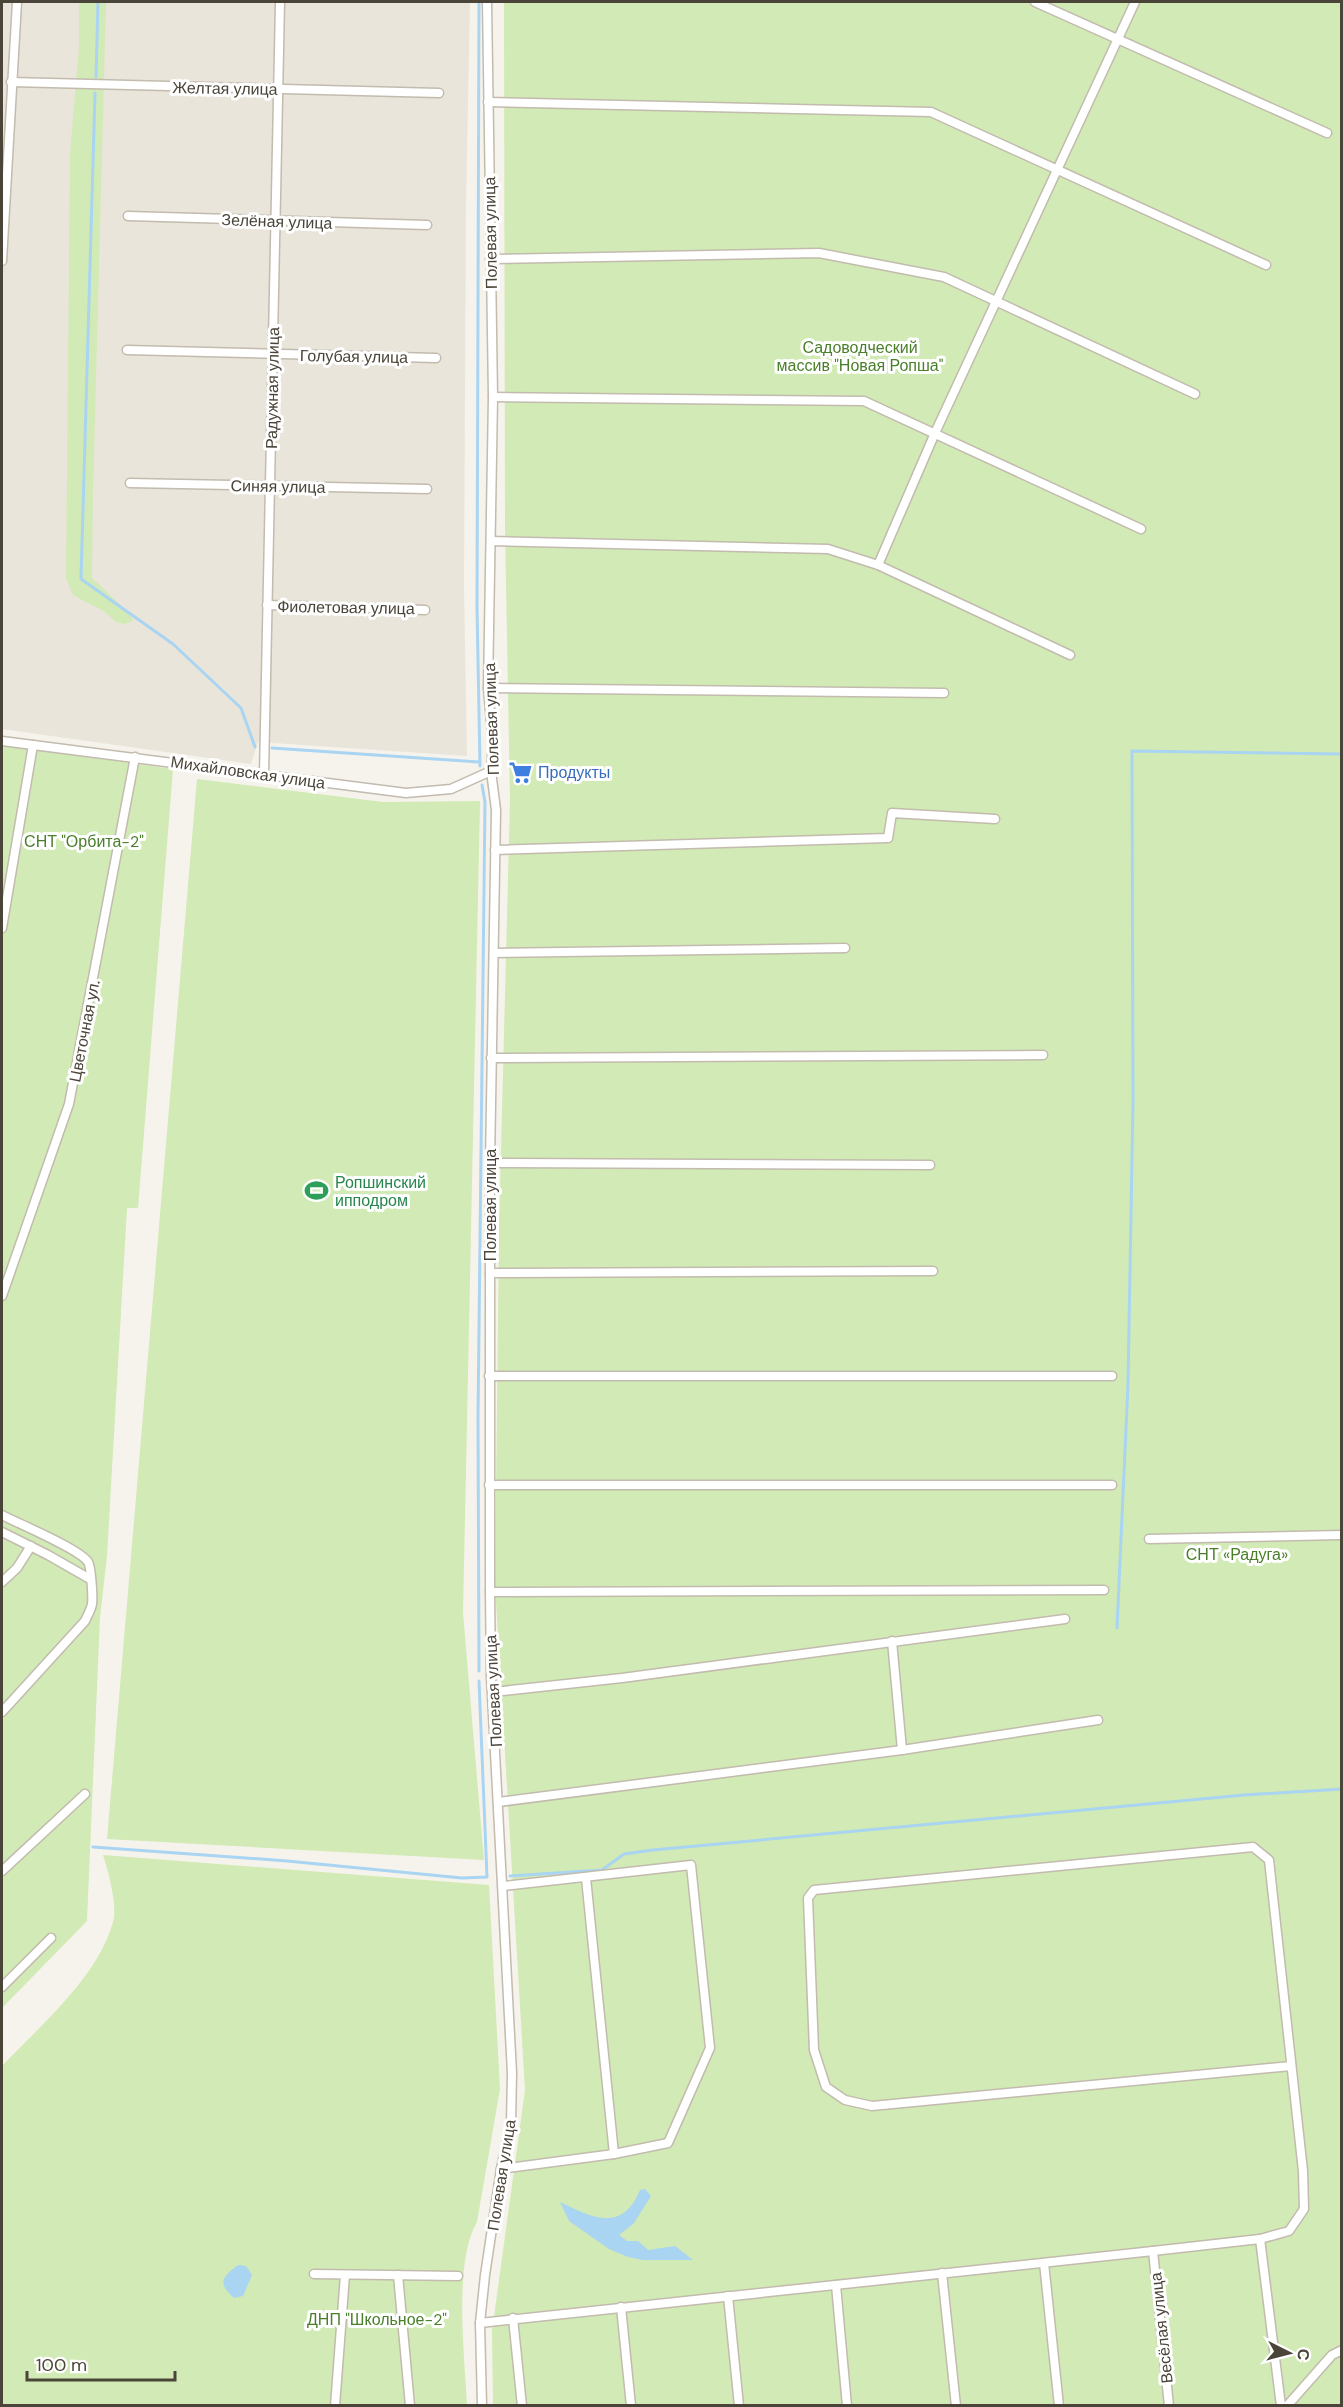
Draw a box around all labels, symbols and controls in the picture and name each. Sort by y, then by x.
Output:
street label: Желтая улица [172,77,278,100]
street label: Полевая улица [479,177,502,289]
street label: Зелёная улица [221,209,333,234]
street label: Радужная улица [261,327,284,449]
park label: Садоводческий массив "Новая Ропша" [777,337,944,376]
street label: Голубая улица [300,345,408,368]
street label: Синяя улица [230,475,326,498]
street label: Фиолетовая улица [277,596,415,619]
street label: Полевая улица [479,662,504,776]
street label: Михайловская улица [169,751,327,794]
supermarket icon: Продукты [507,759,533,785]
place label: Продукты [538,762,610,783]
park label: СНТ "Орбита-2" [24,831,144,852]
street label: Цветочная ул. [64,978,105,1084]
street label: Полевая улица [480,1149,501,1261]
place label: Ропшинский ипподром [335,1172,426,1211]
sports icon: Ропшинский ипподром [304,1178,330,1204]
park label: СНТ «Радуга» [1186,1544,1288,1565]
street label: Полевая улица [480,1634,507,1748]
street label: Полевая улица [482,2118,521,2232]
street label: Весёлая улица [1145,2271,1178,2385]
park label: ДНП "Школьное-2" [307,2309,447,2330]
north arrow [1259,2323,1319,2383]
scale bar [27,2344,176,2382]
text: С [1292,2348,1314,2362]
text: 100 m [36,2353,87,2377]

